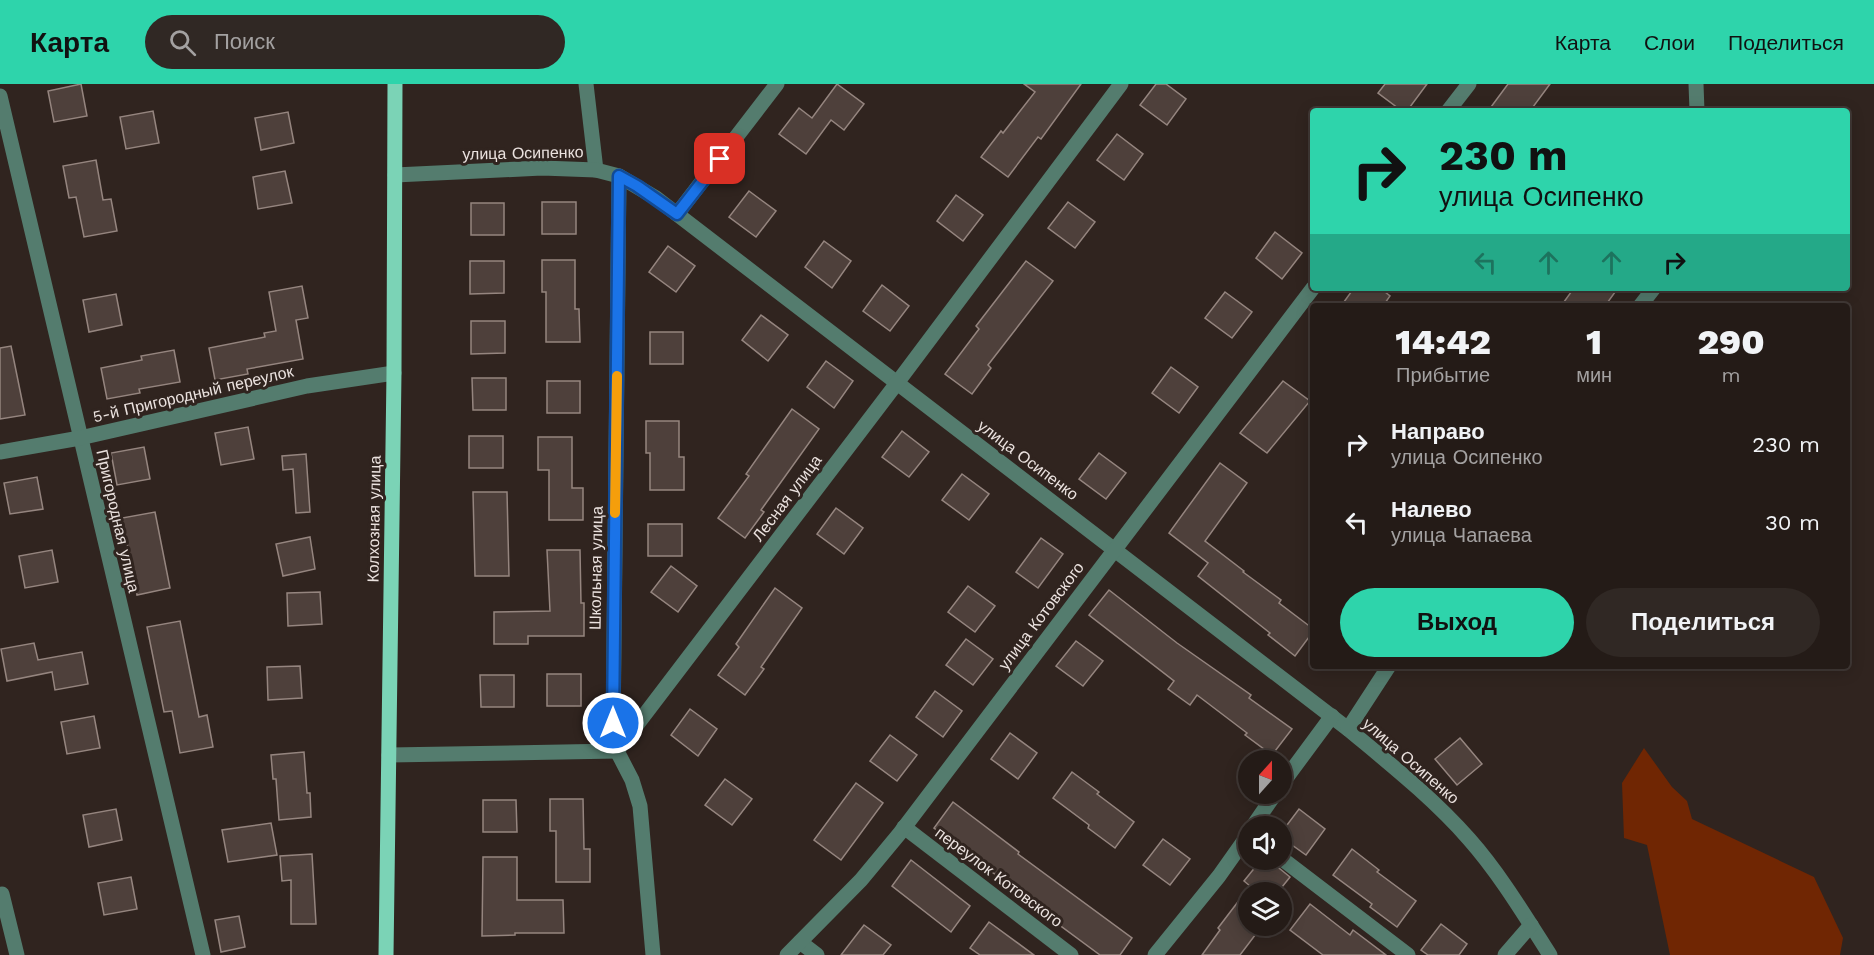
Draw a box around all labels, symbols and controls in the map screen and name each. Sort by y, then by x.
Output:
search box [145,15,565,69]
text: Карта [30,26,109,59]
icon: search [166,26,199,59]
text: Поиск [214,29,275,54]
text: Карта [1555,30,1611,55]
text: Слои [1644,30,1695,55]
text: Поделиться [1728,30,1844,55]
text: 230 m [1439,131,1568,180]
icon: right [1340,132,1418,210]
pin [694,133,745,184]
street label: улица Осипенко [462,142,584,164]
icon: arrive [703,142,736,175]
text: улица Осипенко [1439,181,1644,213]
icon: left [1469,246,1502,279]
icon: ahead [1532,246,1565,279]
icon: ahead [1595,246,1628,279]
icon: right [1658,246,1691,279]
text: 14:42 [1395,321,1491,363]
text: 1 [1586,321,1602,363]
text: 290 [1697,321,1765,363]
street label: 5-й Пригородный переулок [91,361,296,426]
text: Прибытие [1396,363,1490,387]
text: мин [1576,363,1612,387]
text: m [1722,363,1741,387]
street label: улица Осипенко [974,416,1082,504]
text: Направо [1391,419,1485,444]
icon: right [1340,428,1373,461]
text: 230 m [1752,432,1820,457]
text: улица Осипенко [1391,445,1543,469]
street label: Пригородная улица [92,448,144,595]
street label: Лесная улица [748,451,826,545]
street label: Колхозная улица [363,455,385,583]
text: Налево [1391,497,1472,522]
street label: Школьная улица [585,506,607,630]
icon: left [1340,506,1373,539]
text: 30 m [1765,510,1820,535]
text: улица Чапаева [1391,523,1532,547]
street label: улица Котовского [994,558,1088,674]
button: Выход [1340,588,1574,657]
button: Поделиться [1586,588,1820,657]
position arrow [581,691,645,755]
street label: улица Осипенко [1359,714,1463,808]
north arrow [1238,750,1292,804]
map controls [1238,750,1292,936]
button: sound [1238,816,1292,870]
street label: переулок Котовского [932,823,1066,931]
button: layers [1238,882,1292,936]

